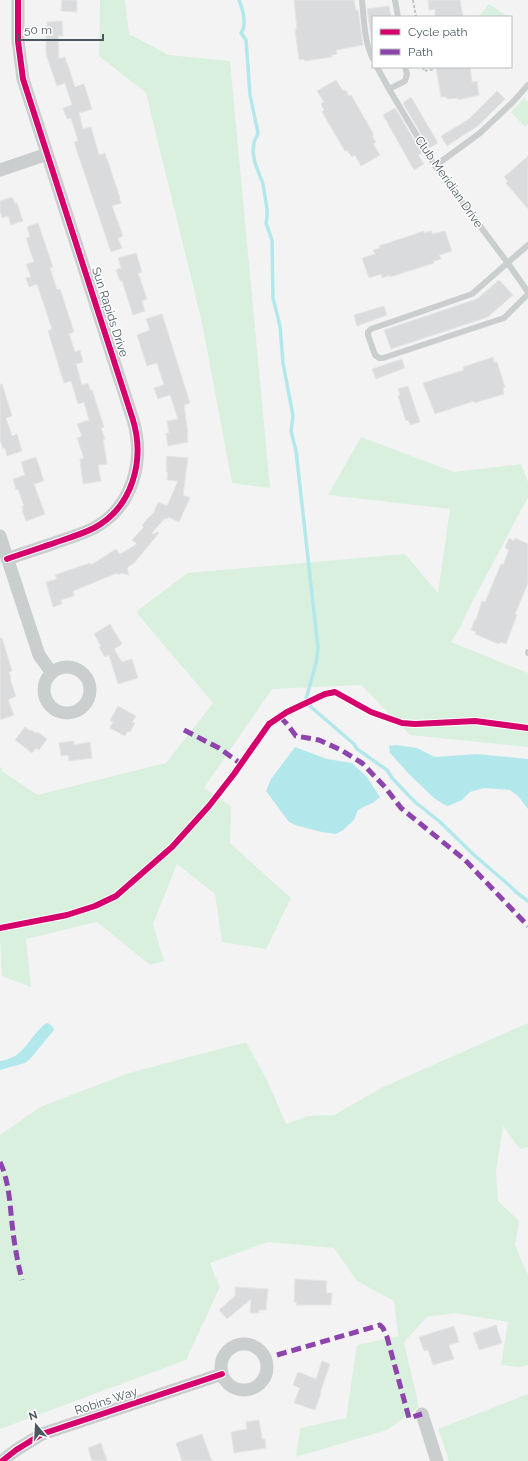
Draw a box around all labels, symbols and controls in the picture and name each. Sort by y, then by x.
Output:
scale bar [18,16,103,42]
legend [372,16,512,68]
text: 50 m [24,23,52,37]
text: Cycle path [408,25,467,39]
text: Path [408,45,433,59]
street label: Club Meridian Drive [412,133,486,231]
street label: Sun Rapids Drive [89,265,131,359]
street label: Robins Way [73,1384,140,1418]
north arrow [16,1405,56,1445]
text: N [27,1408,39,1423]

